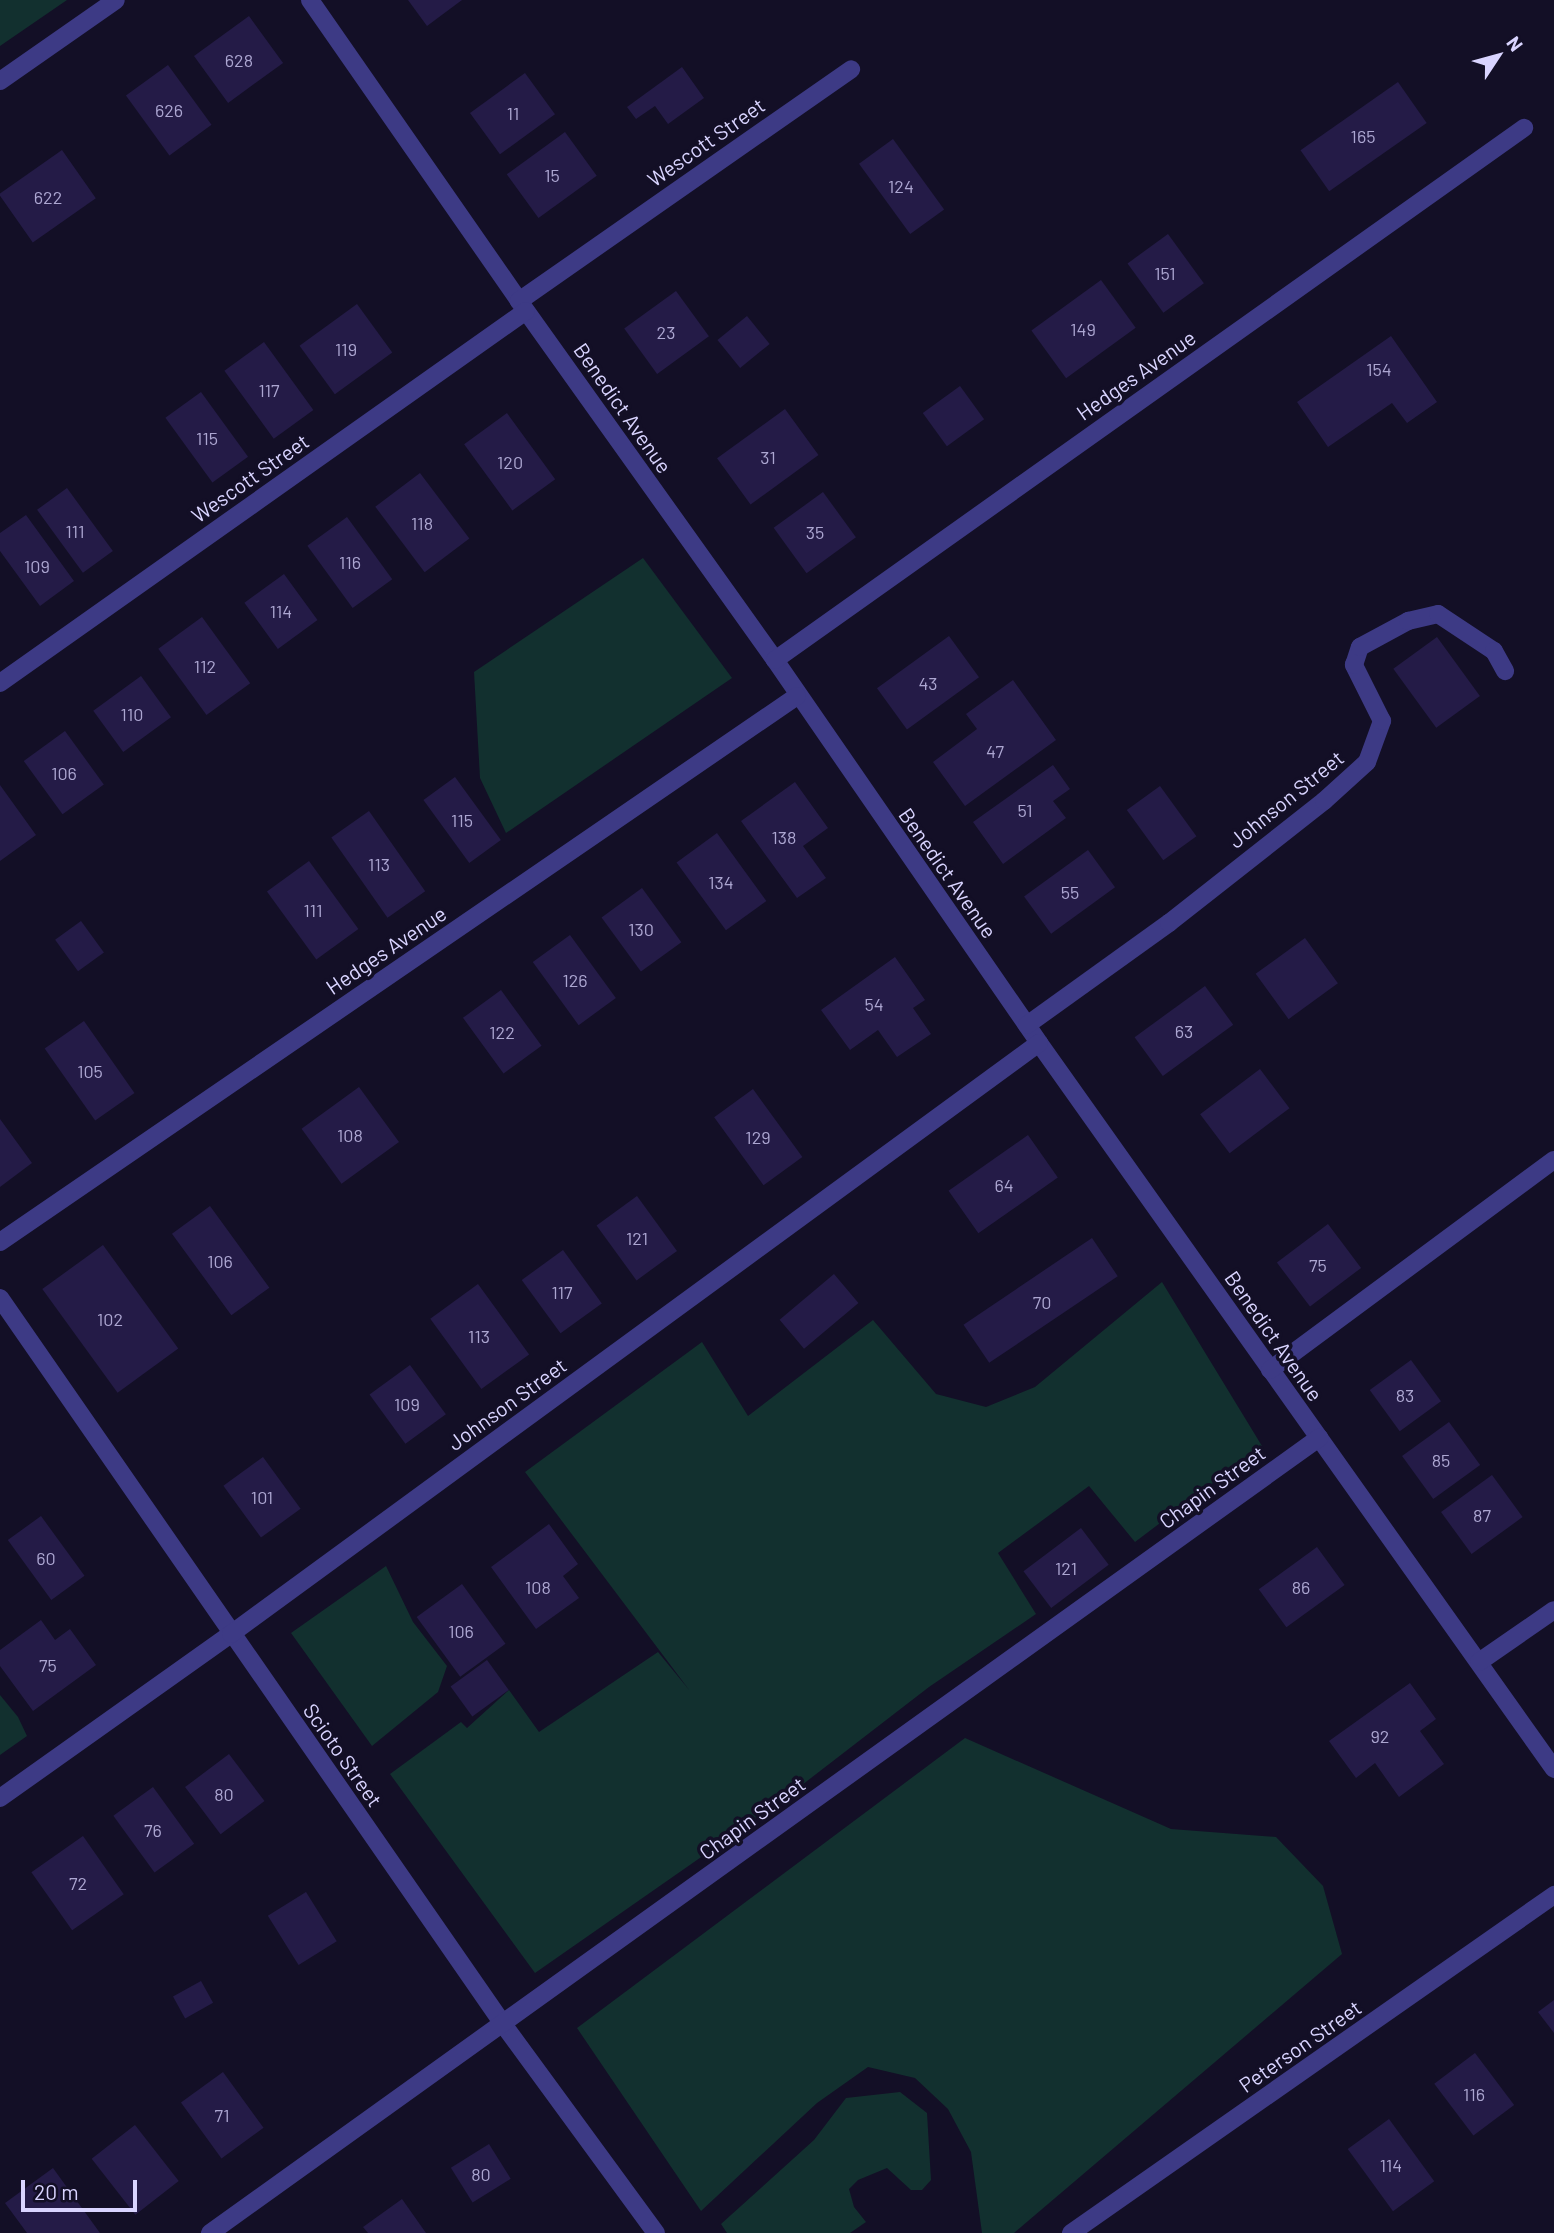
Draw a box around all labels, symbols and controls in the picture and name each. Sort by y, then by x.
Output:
north arrow [1463,21,1533,91]
text: N [1502,31,1528,55]
house number: 628 [225,49,253,71]
street label: Wescott Street [642,92,770,192]
house number: 626 [155,99,183,121]
house number: 11 [507,102,519,124]
house number: 165 [1351,125,1375,147]
house number: 15 [544,164,560,186]
house number: 124 [888,175,914,197]
house number: 622 [34,186,62,208]
house number: 151 [1154,262,1176,284]
house number: 149 [1070,318,1096,340]
house number: 23 [657,321,675,343]
street label: Hedges Avenue [1072,325,1200,425]
house number: 119 [335,338,357,360]
street label: Benedict Avenue [569,338,677,478]
house number: 154 [1366,358,1392,380]
house number: 117 [258,379,280,401]
house number: 115 [196,427,218,449]
street label: Wescott Street [186,428,314,528]
house number: 31 [760,446,776,468]
house number: 120 [497,451,523,473]
house number: 118 [411,512,433,534]
house number: 111 [65,520,85,542]
house number: 35 [806,521,824,543]
house number: 116 [339,551,361,573]
house number: 109 [24,555,50,577]
house number: 114 [270,600,292,622]
house number: 112 [194,655,216,677]
house number: 43 [918,672,938,694]
house number: 110 [121,703,143,725]
house number: 47 [986,740,1004,762]
street label: Johnson Street [1223,745,1349,853]
house number: 106 [51,762,77,784]
house number: 51 [1017,799,1033,821]
street label: Benedict Avenue [894,803,1002,943]
house number: 115 [451,809,473,831]
house number: 138 [772,826,796,848]
house number: 113 [368,853,390,875]
house number: 134 [708,871,734,893]
house number: 55 [1061,881,1079,903]
house number: 111 [303,899,323,921]
street label: Hedges Avenue [321,901,451,999]
house number: 130 [628,918,654,940]
house number: 126 [562,969,588,991]
house number: 54 [864,993,884,1015]
house number: 63 [1175,1020,1193,1042]
house number: 122 [489,1021,515,1043]
house number: 105 [77,1060,103,1082]
house number: 108 [337,1124,363,1146]
house number: 129 [745,1126,771,1148]
house number: 64 [994,1174,1014,1196]
house number: 121 [626,1227,648,1249]
house number: 106 [207,1250,233,1272]
house number: 75 [1309,1254,1327,1276]
street label: Benedict Avenue [1220,1266,1328,1406]
house number: 117 [551,1281,573,1303]
house number: 70 [1033,1291,1051,1313]
house number: 102 [97,1308,123,1330]
house number: 113 [468,1325,490,1347]
street label: Johnson Street [443,1352,571,1456]
house number: 83 [1396,1384,1414,1406]
house number: 109 [394,1393,420,1415]
street label: Chapin Street [1154,1440,1270,1534]
house number: 85 [1432,1449,1450,1471]
house number: 101 [251,1486,273,1508]
house number: 87 [1473,1504,1491,1526]
house number: 60 [36,1547,56,1569]
house number: 121 [1055,1557,1077,1579]
house number: 108 [525,1576,551,1598]
house number: 86 [1292,1576,1310,1598]
house number: 106 [448,1620,474,1642]
house number: 75 [39,1654,57,1676]
street label: Scioto Street [298,1699,388,1811]
house number: 92 [1370,1725,1390,1747]
street label: Chapin Street [694,1771,810,1865]
house number: 80 [214,1783,234,1805]
house number: 76 [144,1819,162,1841]
house number: 72 [69,1872,87,1894]
street label: Peterson Street [1234,1994,1366,2098]
house number: 116 [1463,2083,1485,2105]
house number: 71 [215,2104,229,2126]
house number: 114 [1380,2154,1402,2176]
house number: 80 [471,2163,491,2185]
scale bar [24,2166,140,2210]
text: 20 m [34,2179,79,2204]

